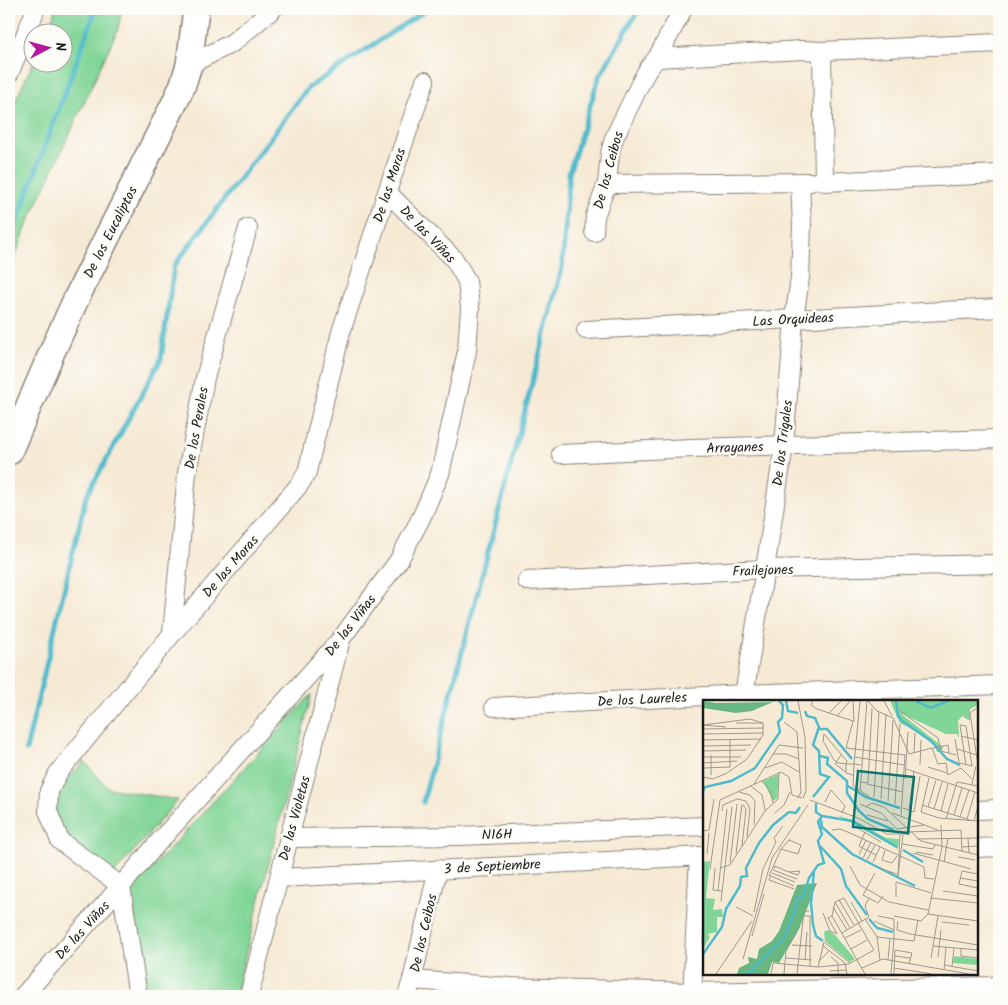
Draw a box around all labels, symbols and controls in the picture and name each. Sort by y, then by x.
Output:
north arrow [22,22,72,72]
text: N [49,41,71,52]
street label: De los Ceibos [588,129,630,212]
street label: De las Moras [368,145,412,225]
street label: De los Eucaliptos [78,182,144,283]
street label: De las Viñas [394,201,461,269]
street label: Las Orquideas [752,307,834,333]
street label: De los Perales [179,385,215,471]
street label: De los Trigales [767,399,799,487]
street label: Arrayanes [706,436,764,460]
street label: De las Moras [197,530,264,603]
street label: Frailejones [732,559,794,583]
street label: De las Viñas [320,590,382,661]
street label: De los Laureles [597,687,688,713]
inset map [703,700,978,975]
street label: De las Violetas [273,773,317,863]
street label: N16H [481,823,513,847]
street label: 3 de Septiembre [443,853,542,881]
street label: De los Ceibos [404,892,444,975]
street label: De las Viñas [50,896,115,965]

